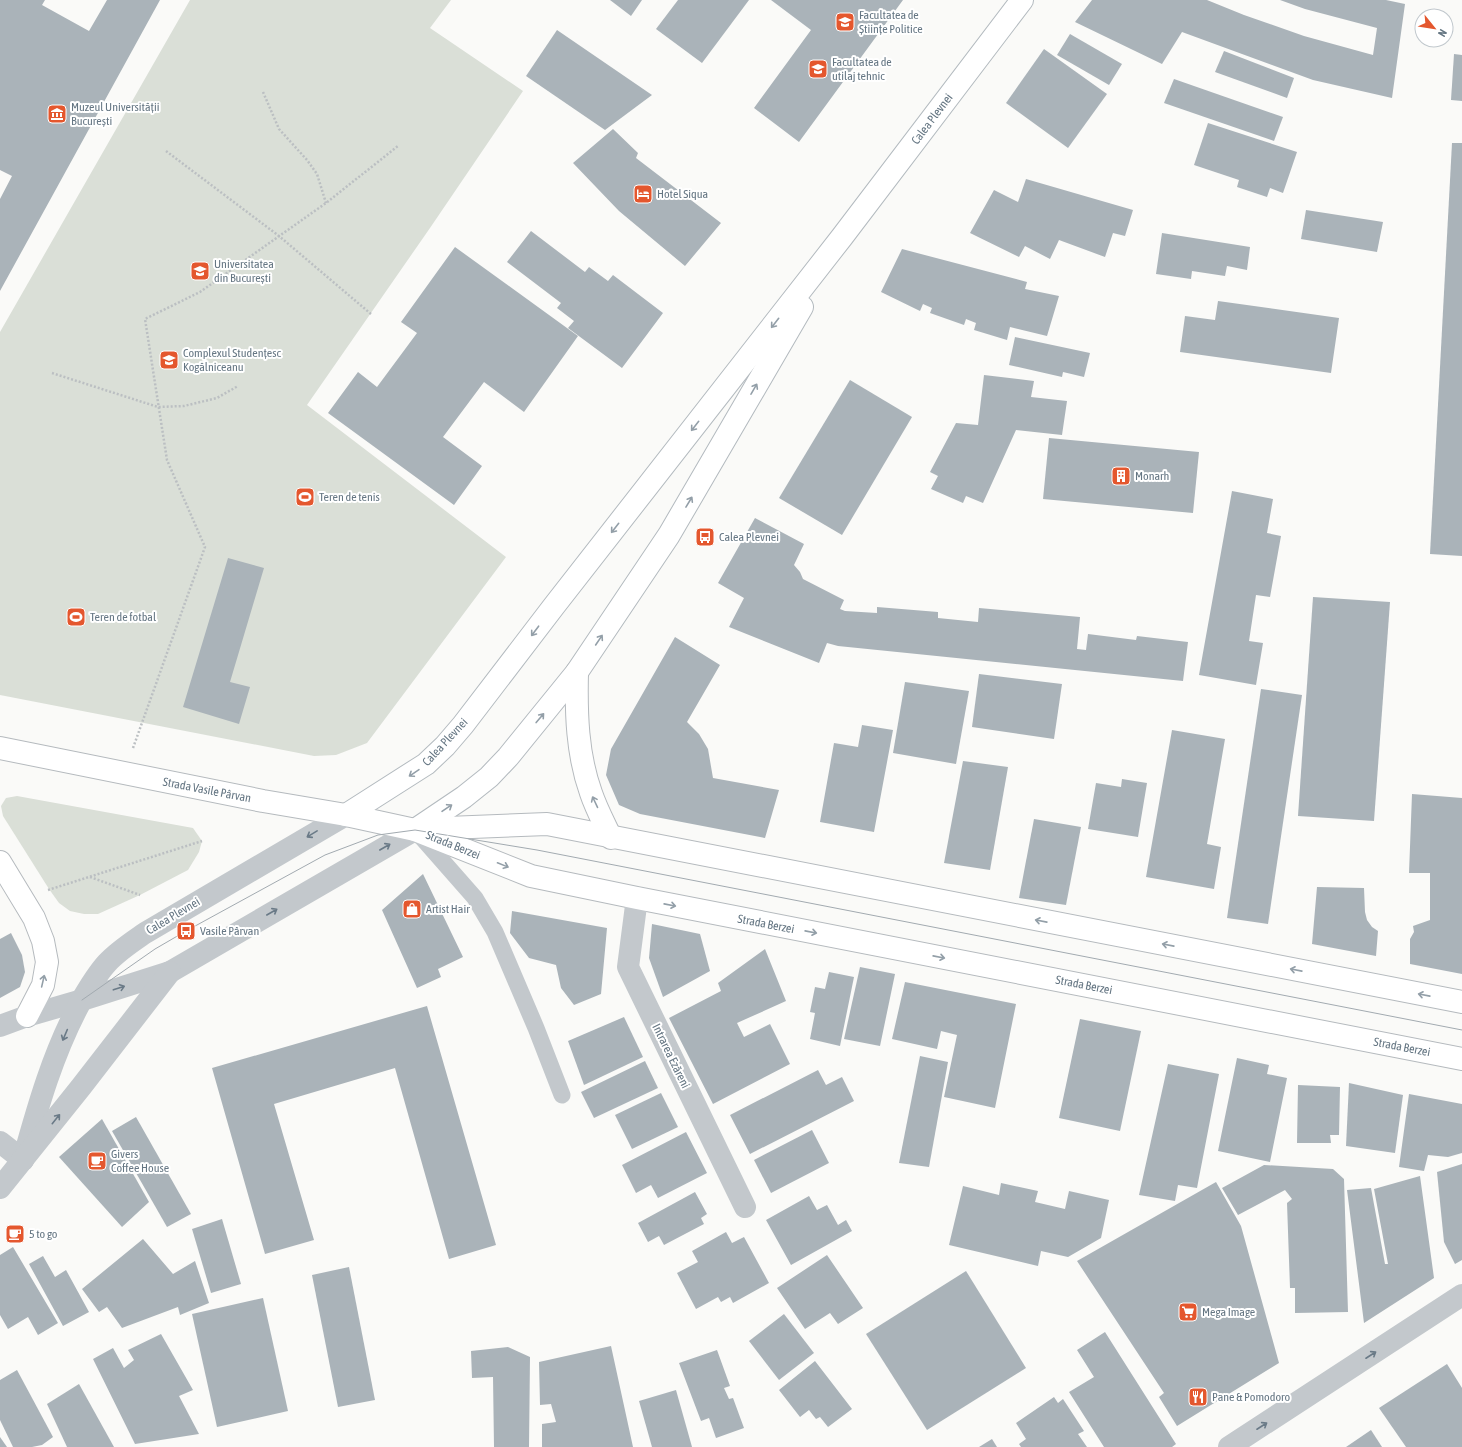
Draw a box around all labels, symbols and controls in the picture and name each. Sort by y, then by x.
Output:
place label: Facultatea de Științe Politice [859,8,923,36]
north arrow [1414,8,1454,48]
school or university icon: Facultatea de Științe Politice [834,11,856,33]
text: N [1436,27,1449,39]
place label: Facultatea de utilaj tehnic [832,55,892,83]
school or university icon: Facultatea de utilaj tehnic [807,58,829,80]
street label: Calea Plevnei [908,91,956,147]
place label: Muzeul Universității București [71,100,160,128]
museum icon: Muzeul Universității București [46,103,68,125]
hotel icon: Hotel Siqua [632,183,654,205]
place label: Hotel Siqua [657,187,708,201]
place label: Universitatea din București [214,257,274,285]
school or university icon: Universitatea din București [189,260,211,282]
one-way arrow [771,318,779,329]
place label: Complexul Studențesc Kogălniceanu [183,346,281,374]
school or university icon: Complexul Studențesc Kogălniceanu [158,349,180,371]
one-way arrow [751,383,759,395]
one-way arrow [691,420,699,431]
building icon: Monarh [1110,465,1132,487]
place label: Monarh [1135,469,1169,483]
sports icon: Teren de tenis [294,486,316,508]
place label: Teren de tenis [319,490,380,504]
one-way arrow [685,496,693,508]
one-way arrow [610,522,619,533]
bus stop icon: Calea Plevnei [694,526,716,548]
place label: Calea Plevnei [719,530,779,544]
sports icon: Teren de fotbal [65,606,87,628]
place label: Teren de fotbal [90,610,157,624]
one-way arrow [531,625,539,636]
one-way arrow [595,635,603,646]
one-way arrow [536,713,545,723]
street label: Calea Plevnei [419,715,471,769]
one-way arrow [408,769,419,777]
street label: Strada Vasile Pârvan [162,775,252,805]
one-way arrow [591,796,598,808]
one-way arrow [441,804,452,812]
street label: Strada Berzei [424,828,482,862]
one-way arrow [306,831,318,839]
one-way arrow [379,843,391,851]
one-way arrow [497,862,509,869]
street label: Calea Plevnei [144,895,202,937]
shop icon: Artist Hair [401,898,423,920]
one-way arrow [663,901,676,909]
place label: Artist Hair [426,902,470,916]
one-way arrow [266,908,278,916]
street label: Strada Berzei [737,912,795,936]
one-way arrow [1035,916,1048,924]
bus stop icon: Vasile Pârvan [175,920,197,942]
place label: Vasile Pârvan [200,924,259,938]
one-way arrow [805,929,818,937]
one-way arrow [1162,941,1175,949]
one-way arrow [932,954,945,962]
one-way arrow [1290,966,1303,974]
street label: Strada Berzei [1055,973,1113,997]
one-way arrow [40,975,47,988]
one-way arrow [112,984,125,991]
one-way arrow [1418,990,1431,998]
street label: Intrarea Ezăreni [649,1021,693,1091]
one-way arrow [60,1029,68,1041]
street label: Strada Berzei [1373,1035,1431,1059]
one-way arrow [51,1113,60,1124]
place label: Givers Coffee House [111,1147,169,1175]
cafe icon: Givers Coffee House [86,1150,108,1172]
cafe icon: 5 to go [4,1223,26,1245]
place label: 5 to go [29,1227,58,1241]
supermarket icon: Mega Image [1177,1301,1199,1323]
place label: Mega Image [1202,1305,1255,1319]
one-way arrow [1365,1351,1376,1359]
restaurant icon: Pane & Pomodoro [1187,1386,1209,1408]
place label: Pane & Pomodoro [1212,1390,1291,1404]
one-way arrow [1256,1422,1267,1430]

